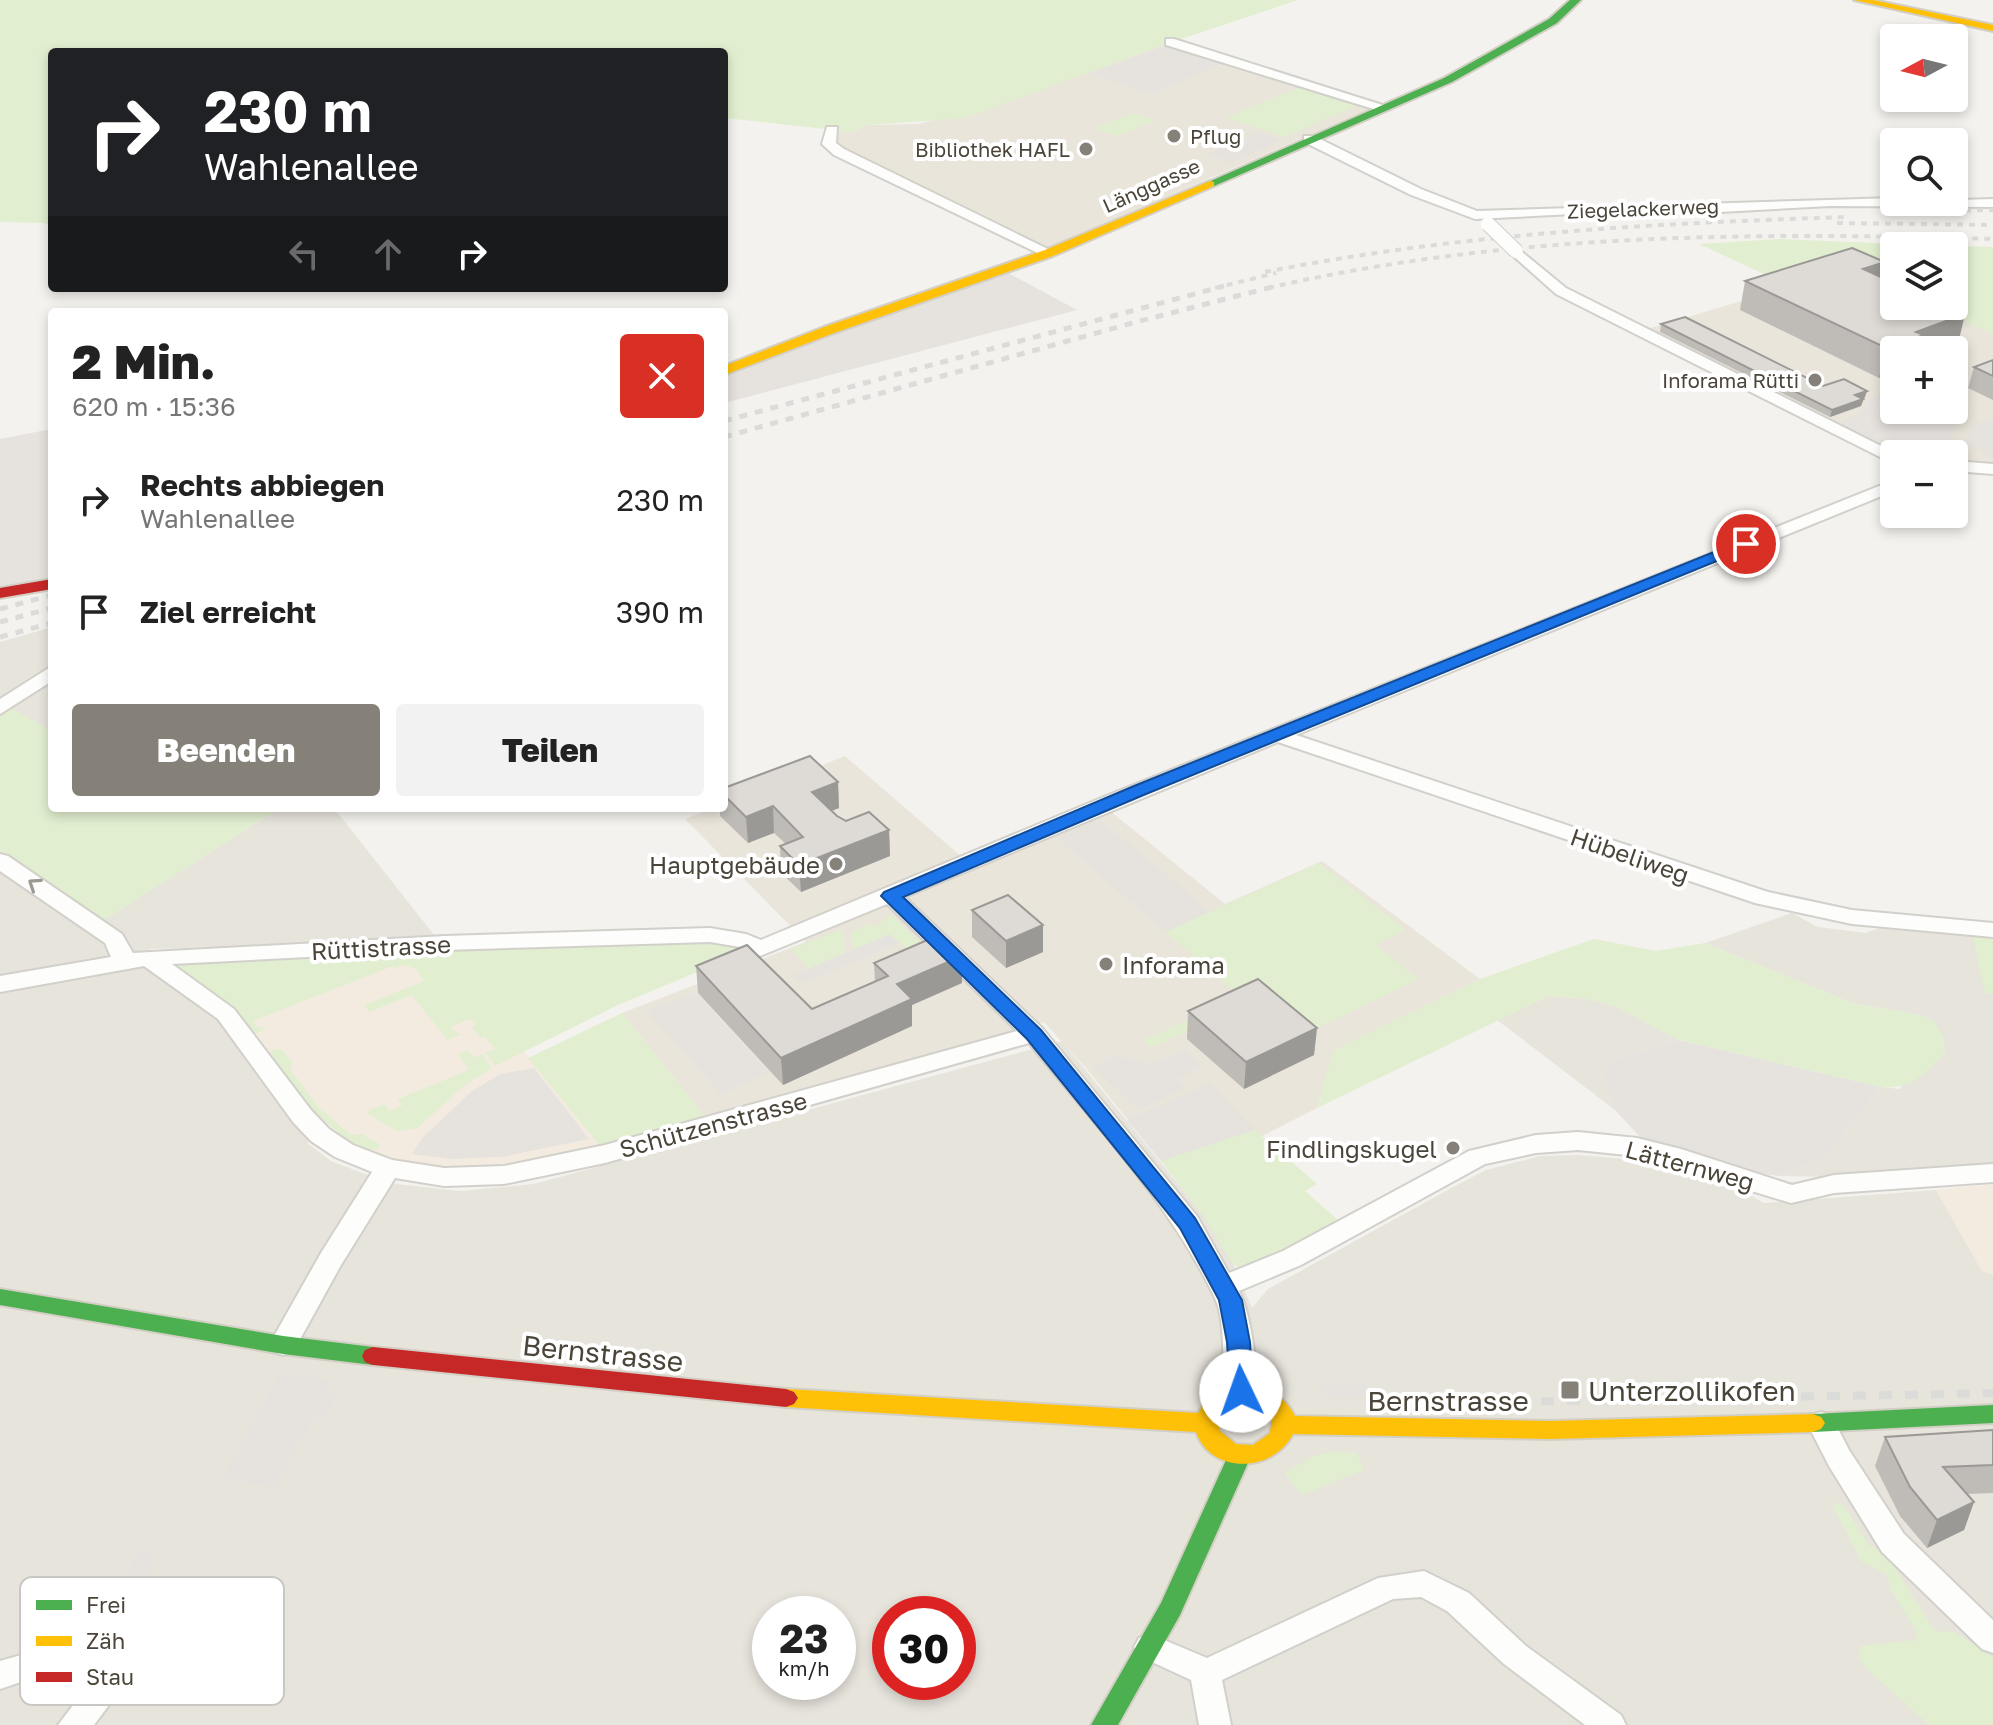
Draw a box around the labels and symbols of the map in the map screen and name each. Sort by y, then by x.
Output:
north arrow [1880,24,1968,112]
place label: Pflug [1190,124,1241,148]
marker: Pflug [1165,127,1183,145]
place label: Bibliothek HAFL [915,137,1070,161]
marker: Bibliothek HAFL [1077,140,1095,158]
street label: Länggasse [1099,153,1203,217]
street label: Ziegelackerweg [1567,193,1719,223]
place label: Inforama Rütti [1662,368,1799,392]
marker: Inforama Rütti [1806,371,1824,389]
pin [1712,510,1780,578]
street label: Hübeliweg [1567,821,1693,889]
place label: Hauptgebäude [649,850,820,879]
marker: Hauptgebäude [827,855,845,873]
one-way arrow [28,879,43,894]
street label: Rüttistrasse [310,929,452,965]
place label: Inforama [1122,950,1225,979]
marker: Inforama [1097,955,1115,973]
street label: Schützenstrasse [616,1085,810,1163]
place label: Findlingskugel [1266,1134,1437,1163]
street label: Lätternweg [1623,1134,1757,1196]
marker: Findlingskugel [1444,1139,1462,1157]
street label: Bernstrasse [521,1328,685,1378]
position arrow [1199,1349,1283,1433]
place label: Unterzollikofen [1588,1374,1796,1407]
marker: Unterzollikofen [1559,1379,1581,1401]
street label: Bernstrasse [1367,1384,1529,1417]
legend [20,1577,284,1705]
text: Frei [86,1591,126,1618]
speed limit sign: 30 [872,1596,976,1700]
text: Zäh [86,1627,125,1654]
text: Stau [86,1663,134,1690]

